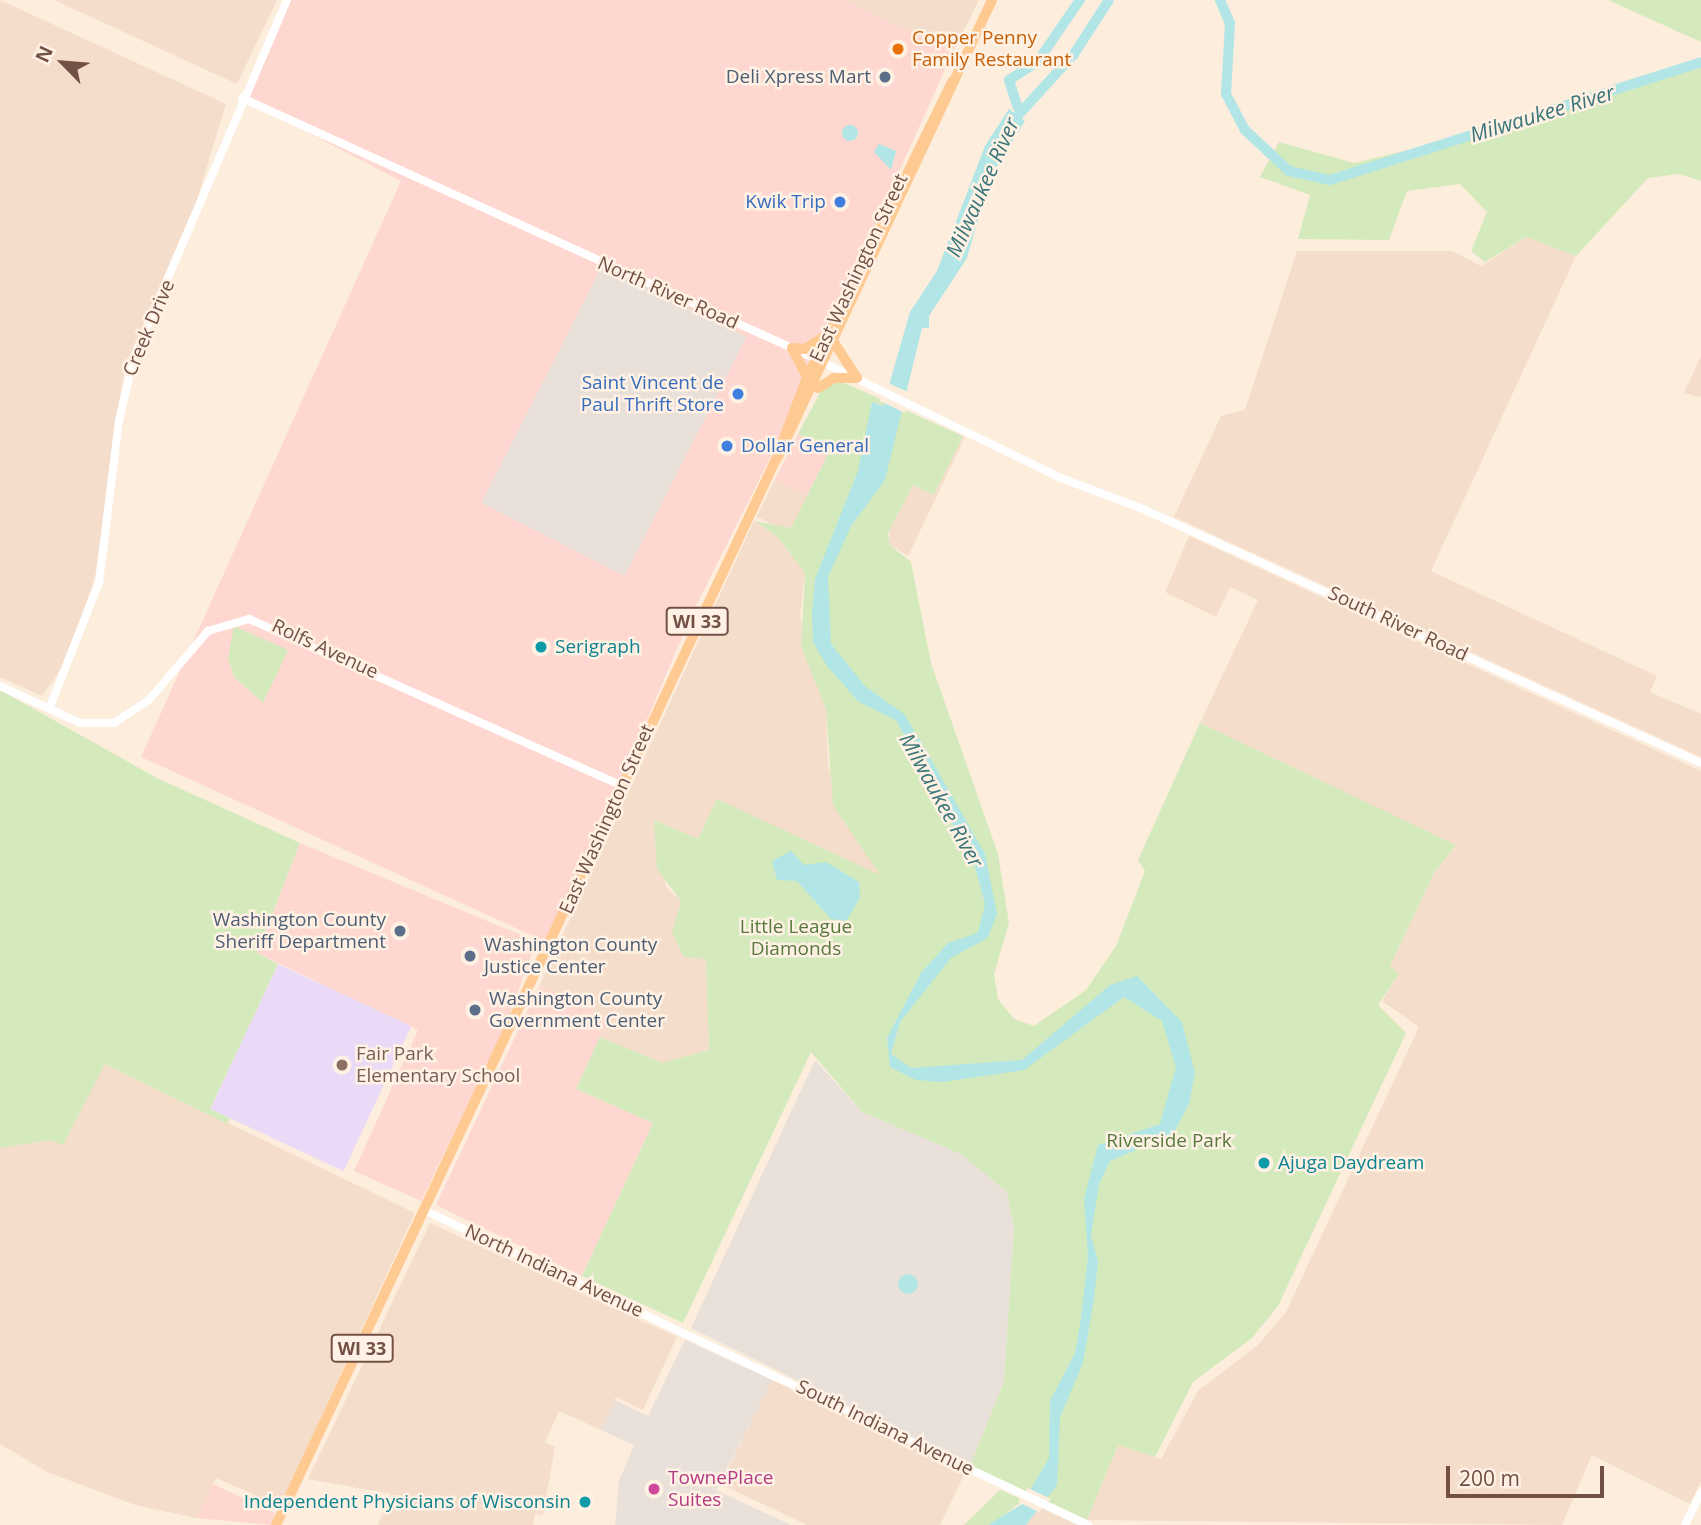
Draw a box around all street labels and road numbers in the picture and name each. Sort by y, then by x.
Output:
street label: East Washington Street [805,170,913,366]
street label: North River Road [594,252,742,334]
street label: Creek Drive [118,276,180,380]
street label: South River Road [1324,582,1472,666]
road number: WI 33 [666,606,728,636]
street label: Rolfs Avenue [268,614,382,684]
street label: East Washington Street [555,721,659,917]
street label: North Indiana Avenue [461,1220,647,1322]
road number: WI 33 [330,1334,394,1363]
street label: South Indiana Avenue [793,1375,977,1481]

